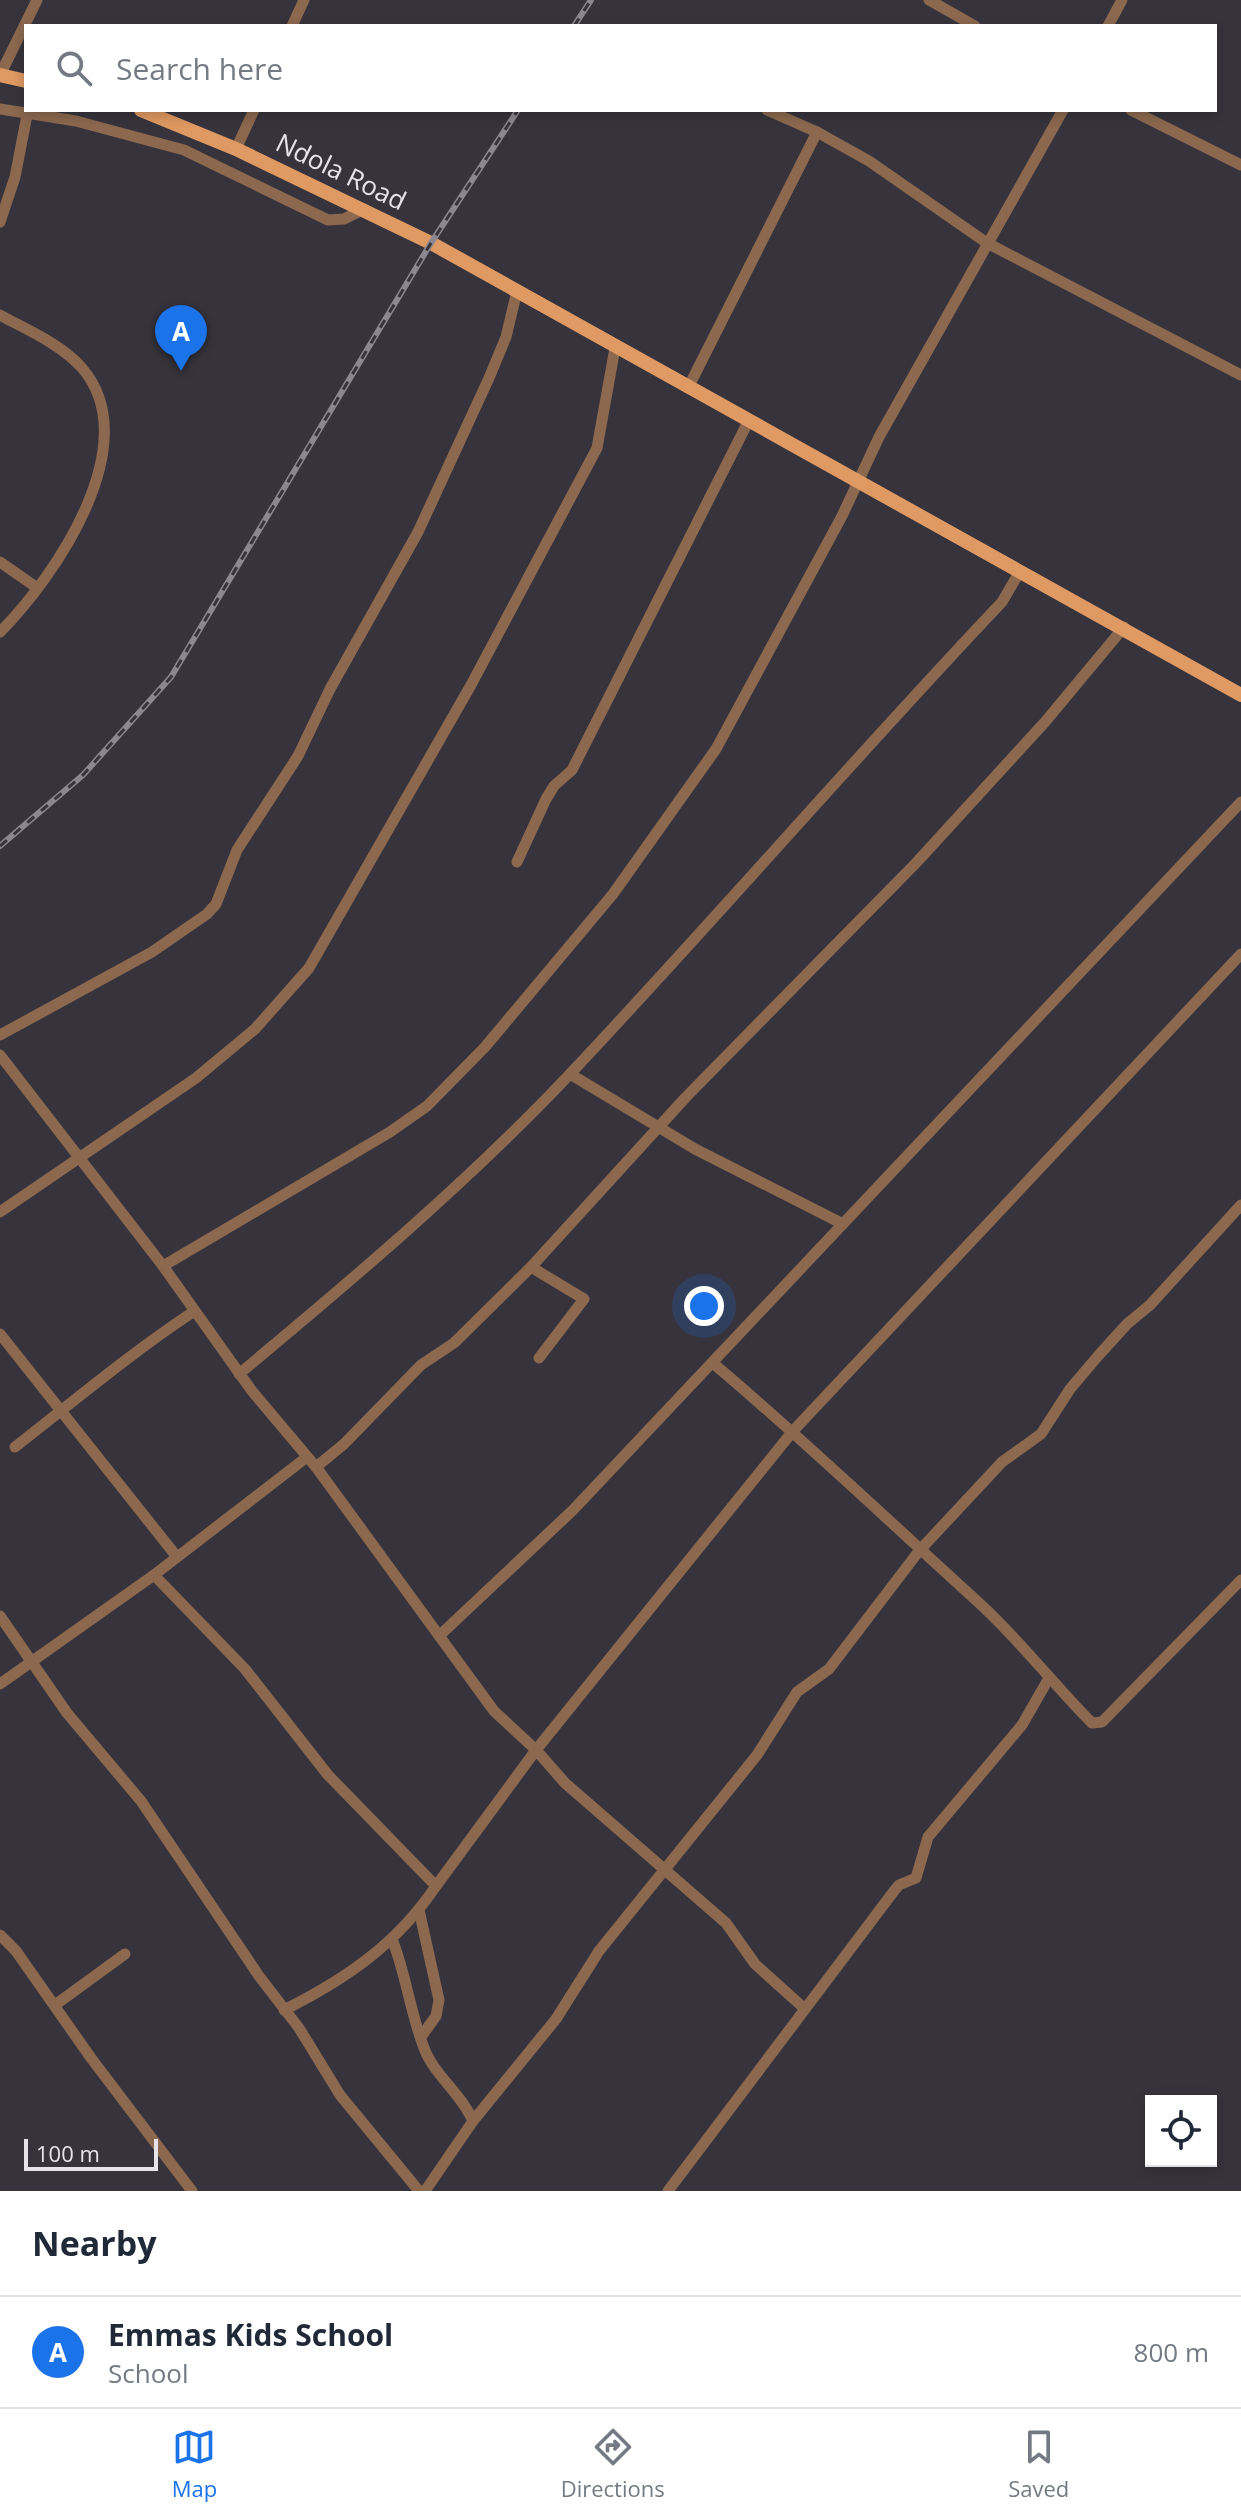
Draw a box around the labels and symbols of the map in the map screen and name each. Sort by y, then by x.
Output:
street label: Ndola Road [270,124,413,218]
pin: A [155,305,207,371]
your location [684,1286,724,1326]
scale bar [24,2135,158,2171]

